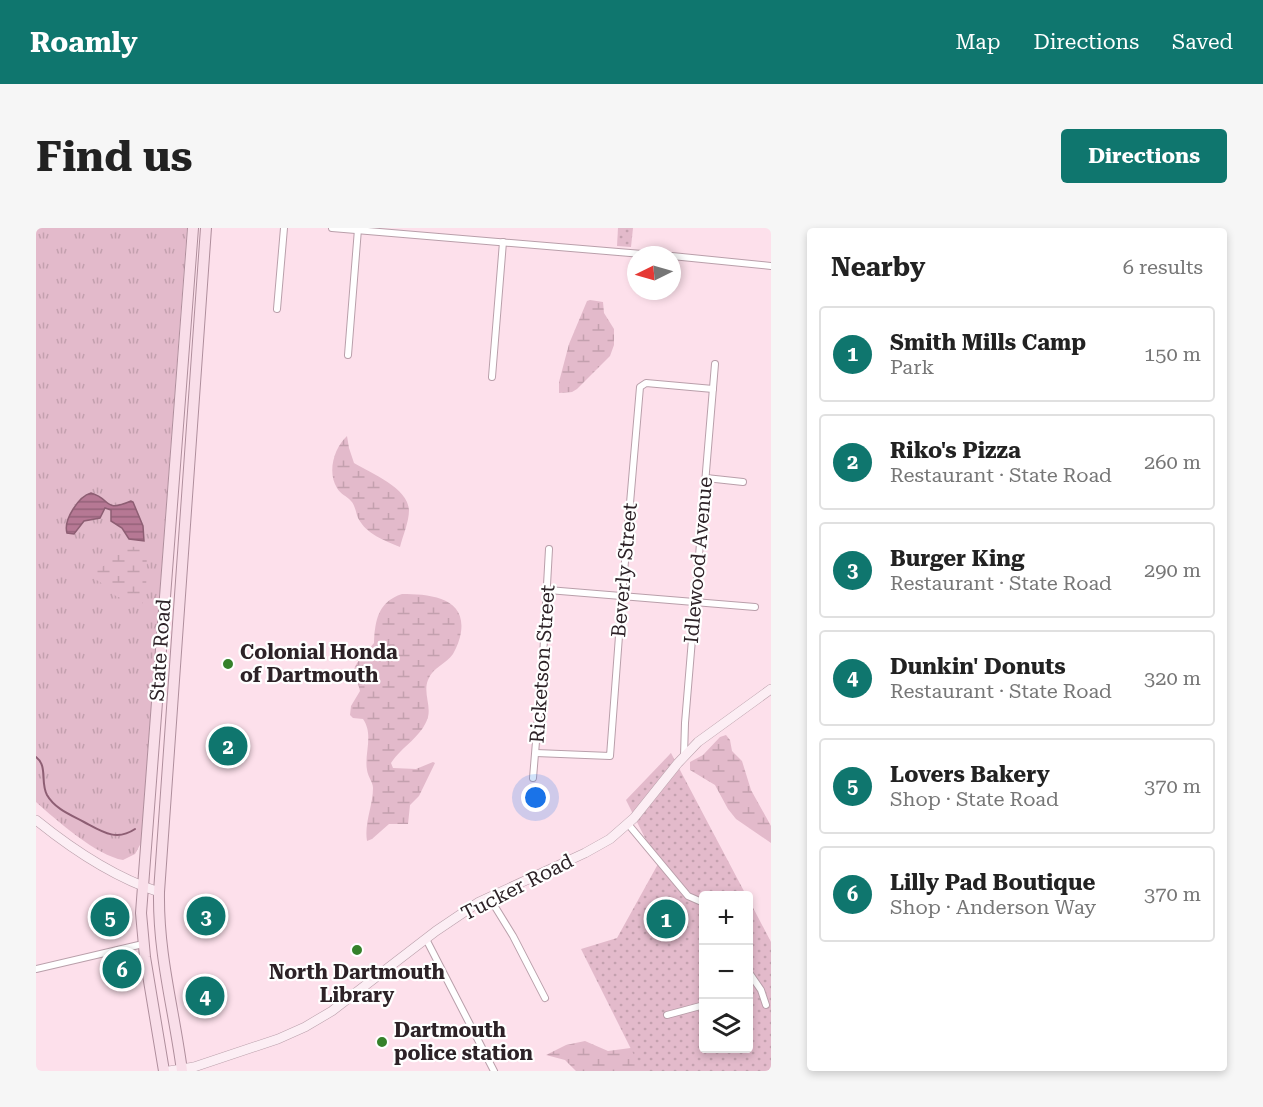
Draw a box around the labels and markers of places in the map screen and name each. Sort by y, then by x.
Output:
place label: Colonial Honda of Dartmouth [240,640,398,687]
marker: Colonial Honda of Dartmouth [221,657,235,671]
pin: 2 [208,724,248,768]
pin: 5 [90,894,130,940]
pin: 3 [186,894,226,938]
pin: 1 [646,896,686,942]
marker: North Dartmouth Library [350,943,364,957]
pin: 6 [102,946,142,992]
place label: North Dartmouth Library [269,960,446,1007]
pin: 4 [186,974,224,1018]
place label: Dartmouth police station [394,1018,534,1065]
marker: Dartmouth police station [375,1035,389,1049]

